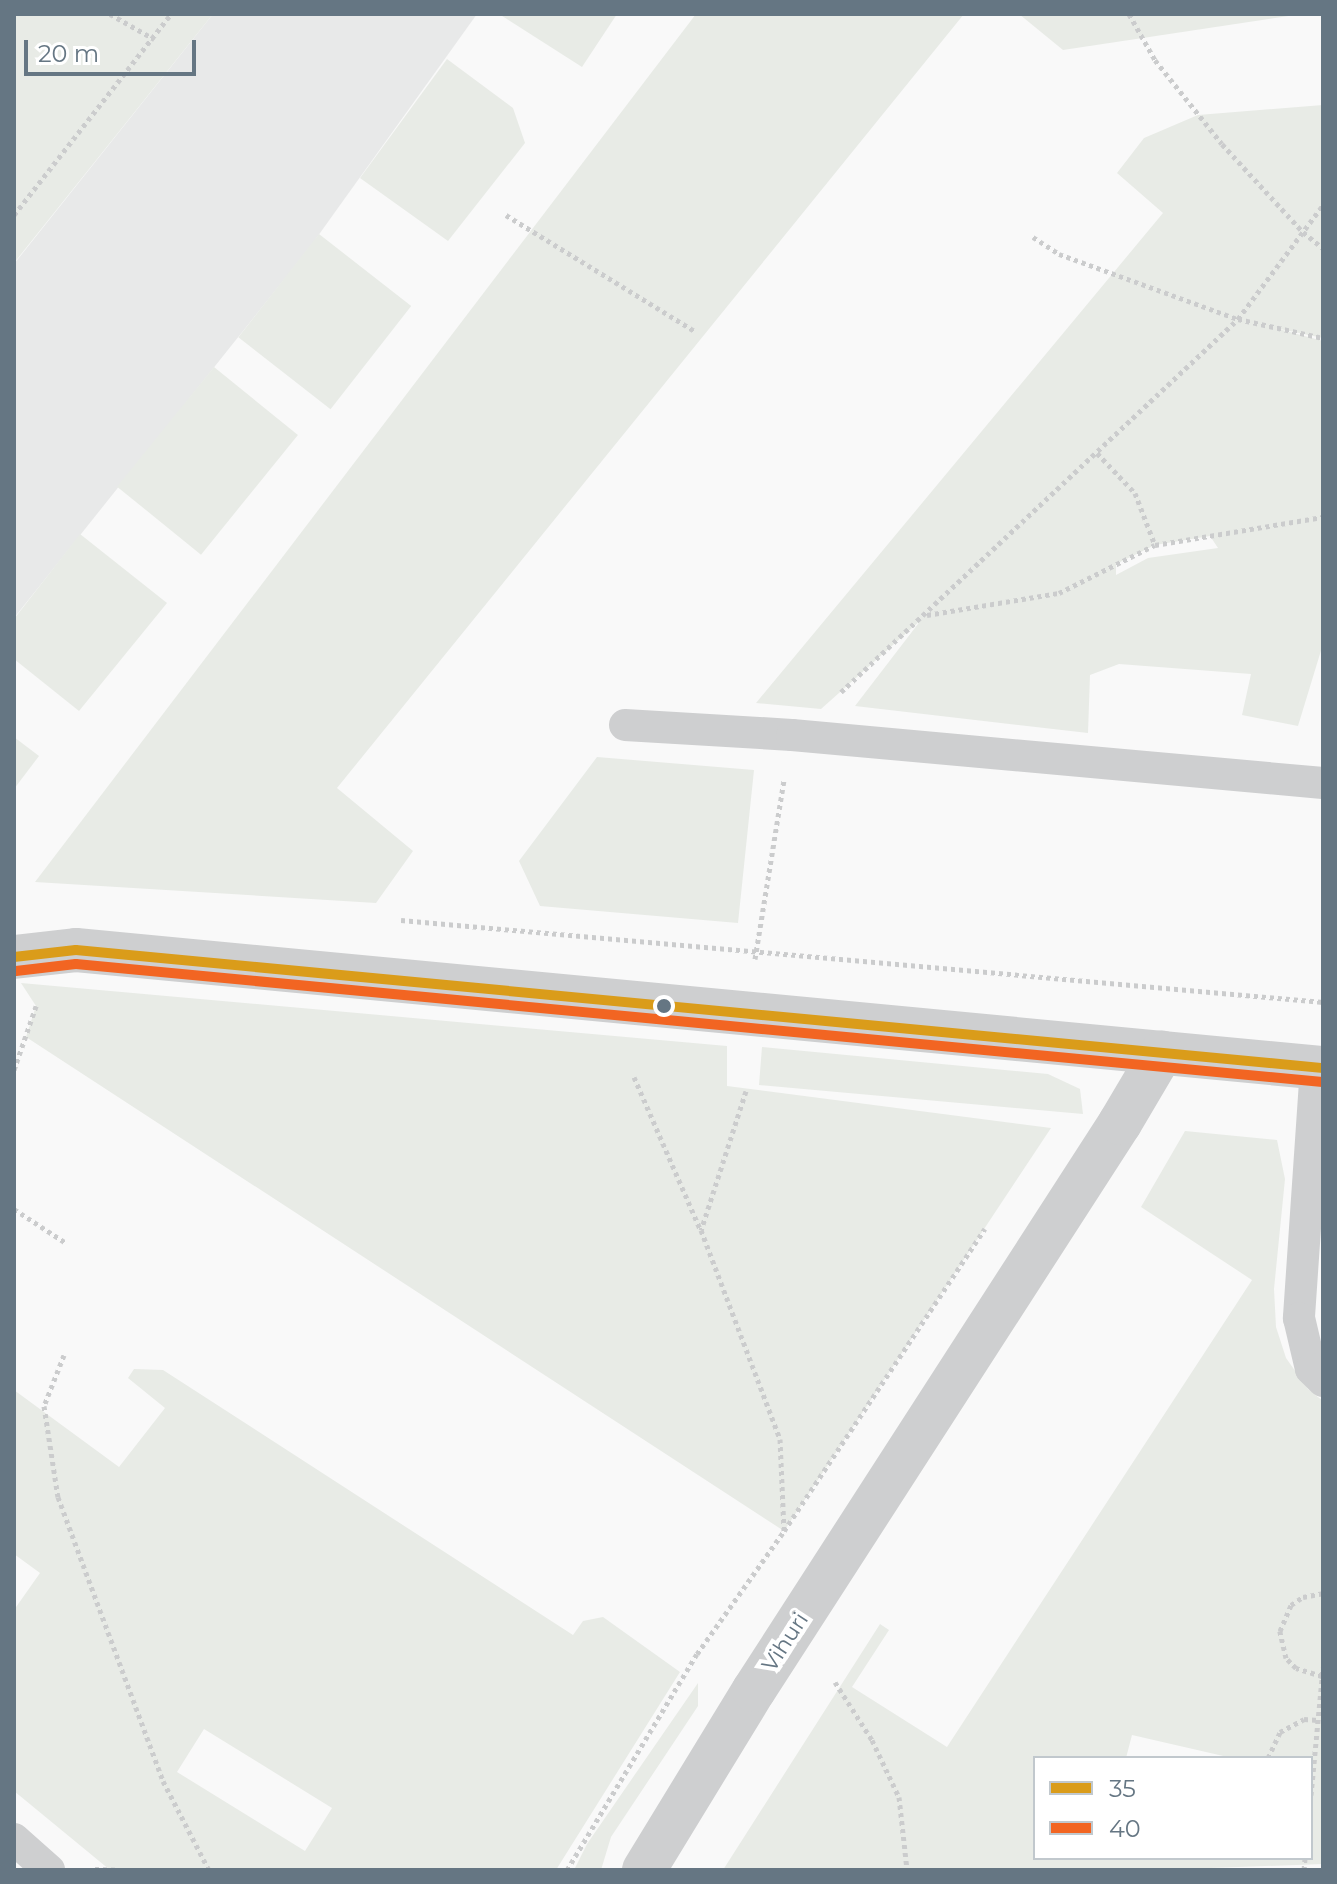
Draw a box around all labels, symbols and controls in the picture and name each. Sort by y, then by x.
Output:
scale bar [28,24,200,74]
text: 20 m [38,39,99,68]
unlabelled marker [656,998,672,1014]
street label: Vihuri [756,1608,814,1676]
legend [1033,1756,1313,1860]
text: 35 [1109,1774,1136,1803]
text: 40 [1109,1814,1141,1843]

